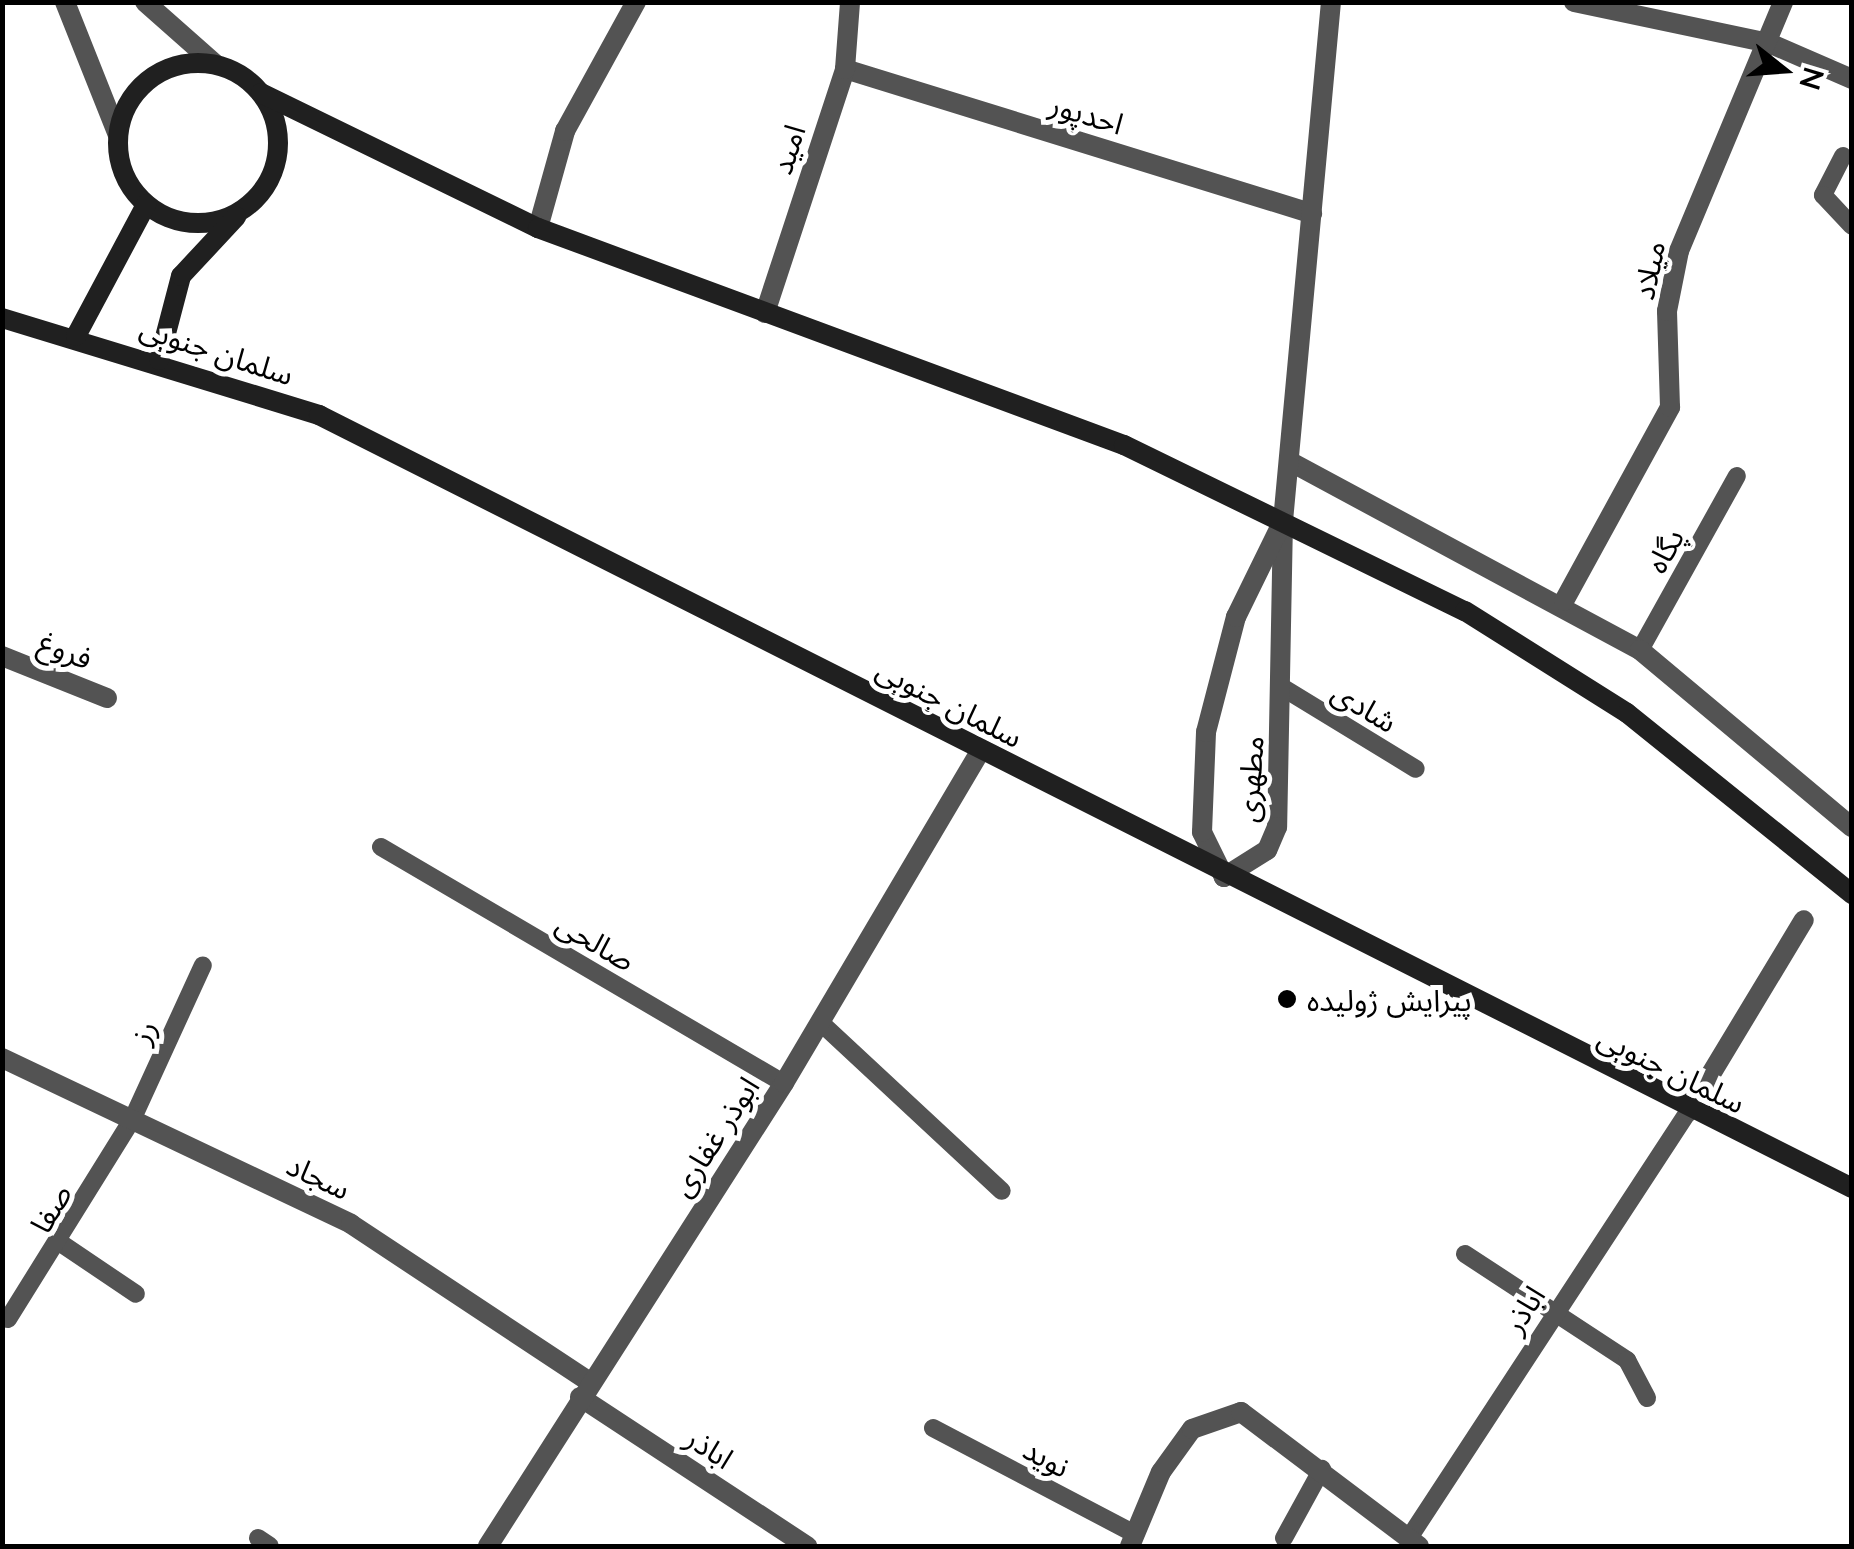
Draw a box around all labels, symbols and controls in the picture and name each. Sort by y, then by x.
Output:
north arrow [1734,20,1834,120]
text: N [1793,63,1832,94]
street label: احدپور [1046,85,1128,141]
street label: امید [762,120,812,178]
street label: میلاد [1624,237,1672,303]
street label: سلمان جنوبی [136,308,298,392]
street label: پگاه [1637,522,1691,578]
street label: فروغ [34,622,98,676]
street label: سلمان جنوبی [871,650,1029,754]
street label: شادی [1326,673,1404,739]
street label: مطهری [1228,734,1270,824]
street label: صالحی [550,904,642,978]
place label: پیرایش ژولیده [1307,981,1472,1017]
marker: پیرایش ژولیده [1276,988,1298,1010]
street label: رز [121,1013,163,1049]
street label: سلمان جنوبی [1593,1018,1751,1120]
street label: ابوذر غفاری [662,1070,766,1202]
street label: سجاد [282,1146,356,1206]
street label: صفا [22,1177,78,1239]
street label: اباذر [1494,1279,1552,1339]
street label: اباذر [680,1418,740,1476]
street label: نوید [1018,1430,1076,1484]

